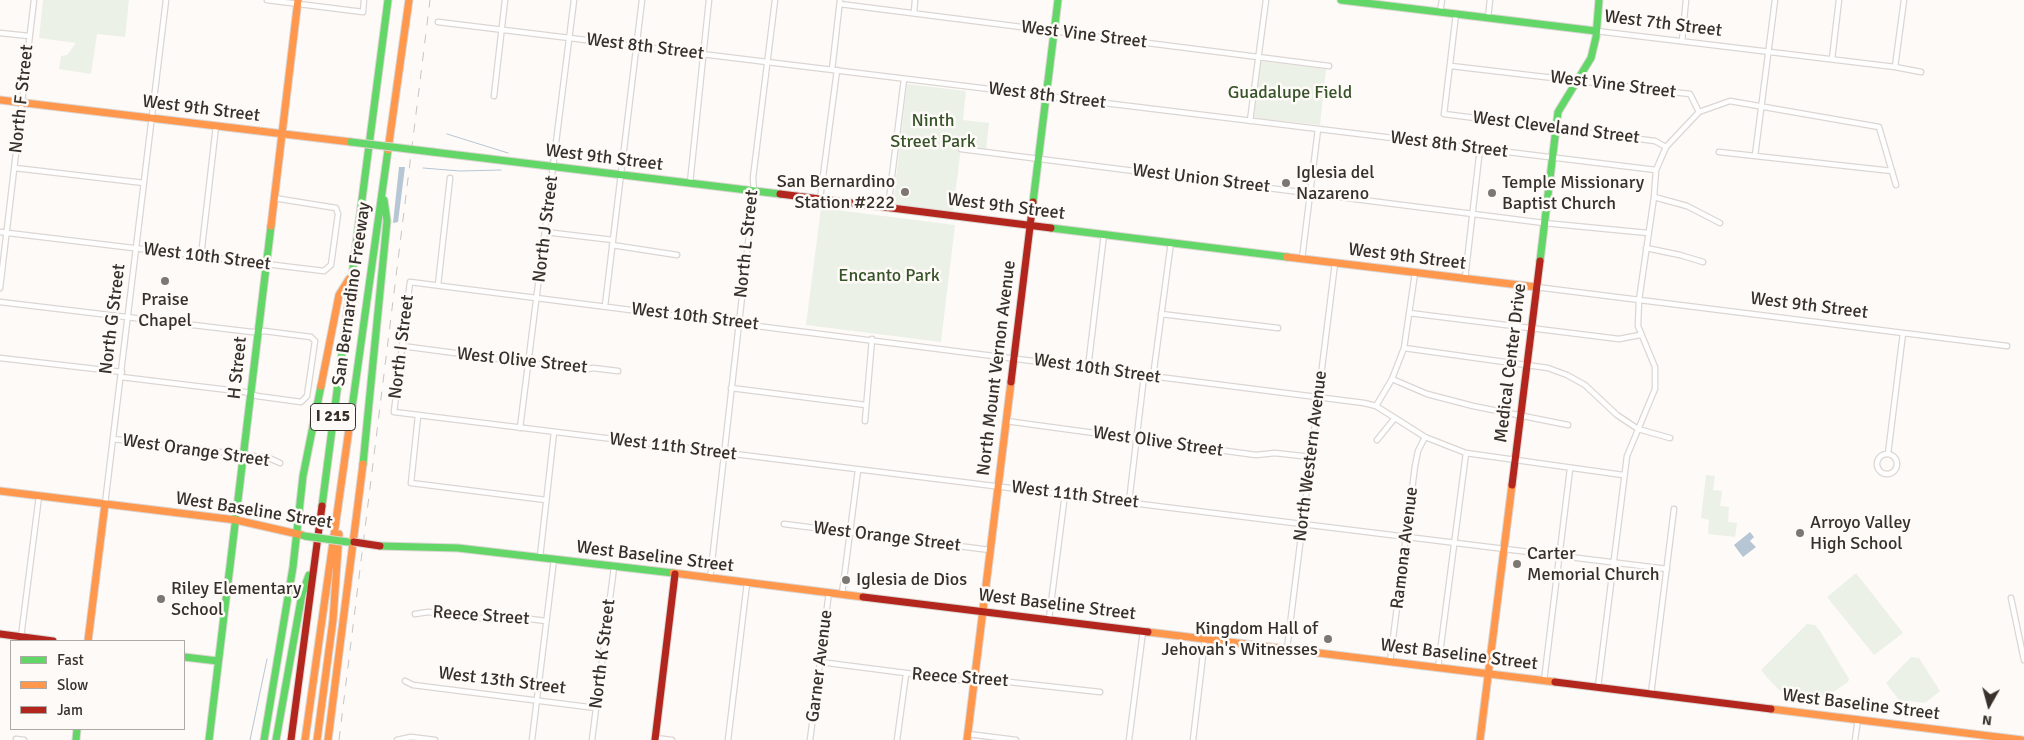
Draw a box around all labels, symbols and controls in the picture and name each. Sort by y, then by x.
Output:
street label: West 7th Street [1603,6,1723,42]
street label: West Vine Street [1020,17,1148,53]
street label: West 8th Street [585,29,705,65]
street label: North F Street [6,44,38,154]
street label: West Vine Street [1549,67,1677,103]
street label: West 8th Street [987,78,1107,114]
park label: Guadalupe Field [1228,82,1352,104]
street label: West 9th Street [141,91,261,127]
street label: West Cleveland Street [1471,107,1641,149]
park label: Ninth Street Park [890,110,976,152]
street label: West 8th Street [1389,127,1509,163]
street label: West 9th Street [544,140,664,176]
street label: West Union Street [1131,160,1271,198]
place label: Iglesia del Nazareno [1296,162,1375,204]
place label: San Bernardino Station #222 [777,171,895,213]
place label: Temple Missionary Baptist Church [1502,172,1644,214]
street label: North J Street [529,174,563,284]
marker: Iglesia del Nazareno [1280,177,1292,189]
marker: San Bernardino Station #222 [899,186,911,198]
marker: Temple Missionary Baptist Church [1486,187,1498,199]
street label: North L Street [731,189,763,299]
street label: West 9th Street [946,189,1066,225]
street label: San Bernardino Freeway [328,201,376,387]
street label: West 10th Street [142,238,272,276]
street label: West 9th Street [1347,239,1467,275]
street label: North Mount Vernon Avenue [973,259,1021,477]
street label: North G Street [96,263,130,375]
park label: Encanto Park [838,265,940,287]
marker: Praise Chapel [159,275,171,287]
street label: Medical Center Drive [1491,282,1531,444]
street label: West 9th Street [1749,288,1869,324]
place label: Praise Chapel [138,289,192,332]
street label: North I Street [385,294,419,400]
street label: West 10th Street [630,298,760,336]
street label: H Street [224,336,252,400]
street label: West Olive Street [456,343,588,379]
street label: West 10th Street [1032,349,1162,389]
street label: North Western Avenue [1290,369,1332,543]
road number: I 215 [310,404,356,431]
street label: West Olive Street [1091,422,1225,462]
street label: West 11th Street [608,428,738,466]
street label: West Orange Street [121,430,271,472]
street label: West 11th Street [1010,476,1140,514]
street label: Ramona Avenue [1387,486,1423,610]
street label: West Baseline Street [174,488,334,534]
place label: Arroyo Valley High School [1810,512,1911,554]
street label: West Orange Street [812,517,962,557]
marker: Arroyo Valley High School [1794,527,1806,539]
street label: West Baseline Street [575,537,735,577]
place label: Carter Memorial Church [1527,543,1660,586]
marker: Carter Memorial Church [1511,558,1523,570]
place label: Iglesia de Dios [856,569,967,591]
marker: Iglesia de Dios [840,574,852,586]
place label: Riley Elementary School [171,578,301,620]
street label: West Baseline Street [977,585,1137,625]
marker: Riley Elementary School [155,593,167,605]
street label: North K Street [586,598,620,710]
street label: Reece Street [432,602,530,630]
street label: Garner Avenue [802,609,838,723]
place label: Kingdom Hall of Jehovah's Witnesses [1161,618,1318,660]
marker: Kingdom Hall of Jehovah's Witnesses [1322,633,1334,645]
street label: West Baseline Street [1379,635,1539,675]
legend [10,640,185,730]
text: Fast [57,651,84,669]
street label: West 13th Street [437,662,567,700]
street label: Reece Street [911,664,1009,692]
text: Slow [57,676,88,694]
north arrow [1964,680,2014,730]
street label: West Baseline Street [1781,685,1941,725]
text: Jam [57,701,83,719]
text: N [1981,711,1993,729]

